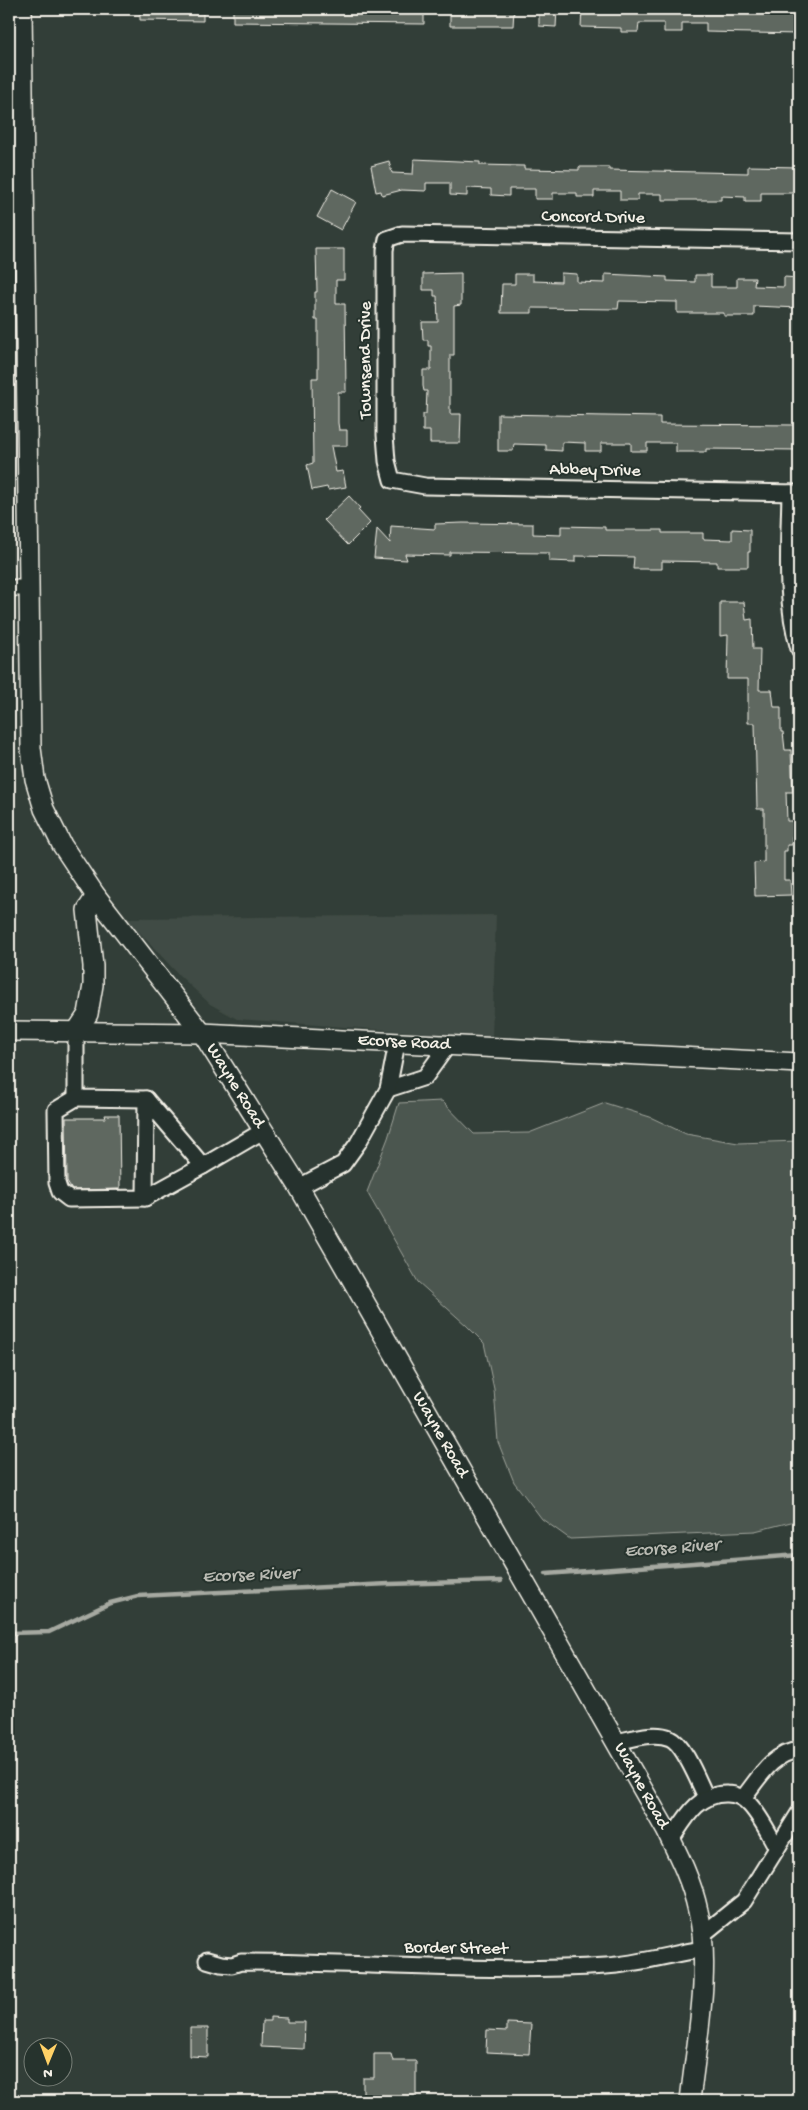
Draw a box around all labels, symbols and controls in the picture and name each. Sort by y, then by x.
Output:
street label: Concord Drive [541,207,646,229]
street label: Townsend Drive [356,301,377,420]
street label: Abbey Drive [549,460,642,482]
street label: Ecorse Road [357,1030,452,1056]
street label: Wayne Road [201,1040,270,1133]
street label: Wayne Road [407,1388,474,1483]
water label: Ecorse River [624,1534,725,1564]
water label: Ecorse River [202,1563,302,1589]
street label: Wayne Road [609,1739,674,1834]
street label: Border Street [403,1938,510,1960]
north arrow [22,2038,72,2088]
text: N [43,2064,53,2081]

